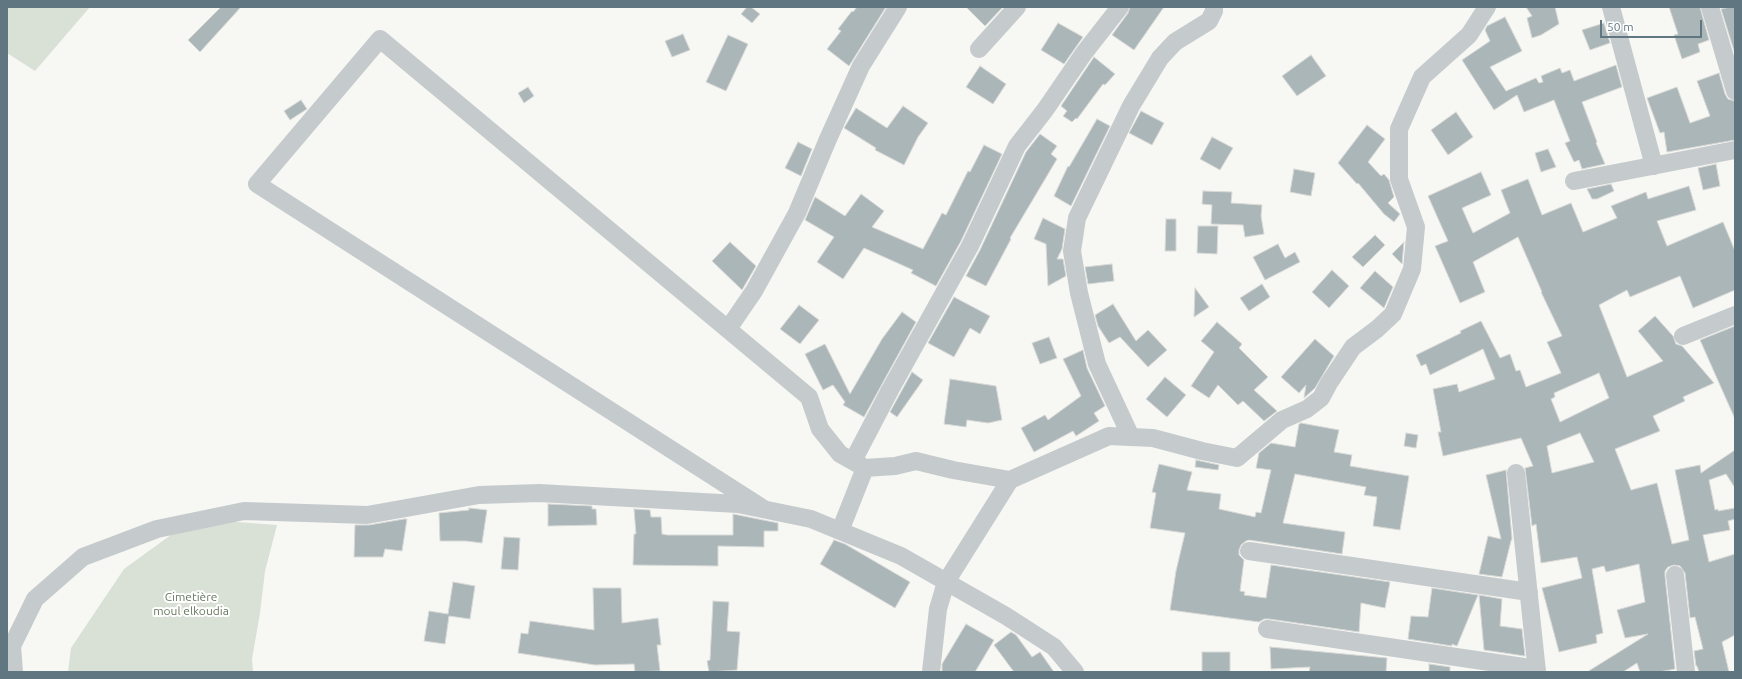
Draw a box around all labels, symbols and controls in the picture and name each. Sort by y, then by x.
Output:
scale bar [1602,12,1704,38]
text: 50 m [1607,20,1634,33]
park label: Cimetière moul elkoudia [153,590,229,618]

